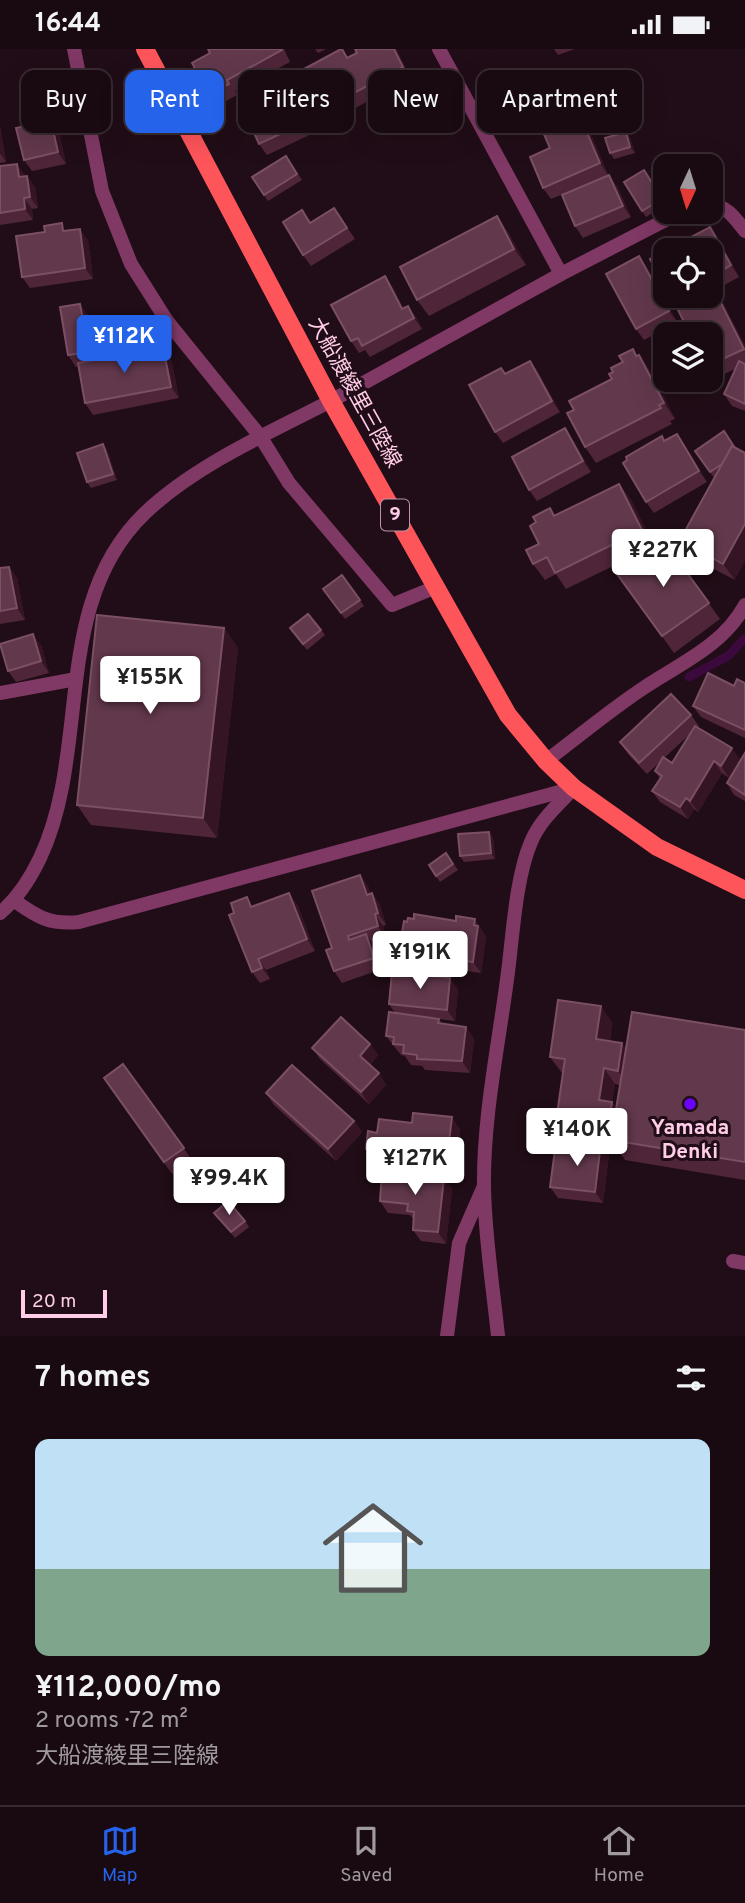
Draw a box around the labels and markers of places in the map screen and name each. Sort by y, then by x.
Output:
pin: ¥112K [75,315,173,375]
pin: ¥227K [614,529,712,589]
pin: ¥155K [101,657,199,716]
pin: ¥191K [371,932,469,991]
marker: Yamada Denki [682,1096,698,1112]
pin: ¥140K [528,1109,626,1168]
place label: Yamada Denki [651,1115,729,1166]
pin: ¥127K [366,1137,464,1197]
pin: ¥99.4K [172,1157,286,1217]

